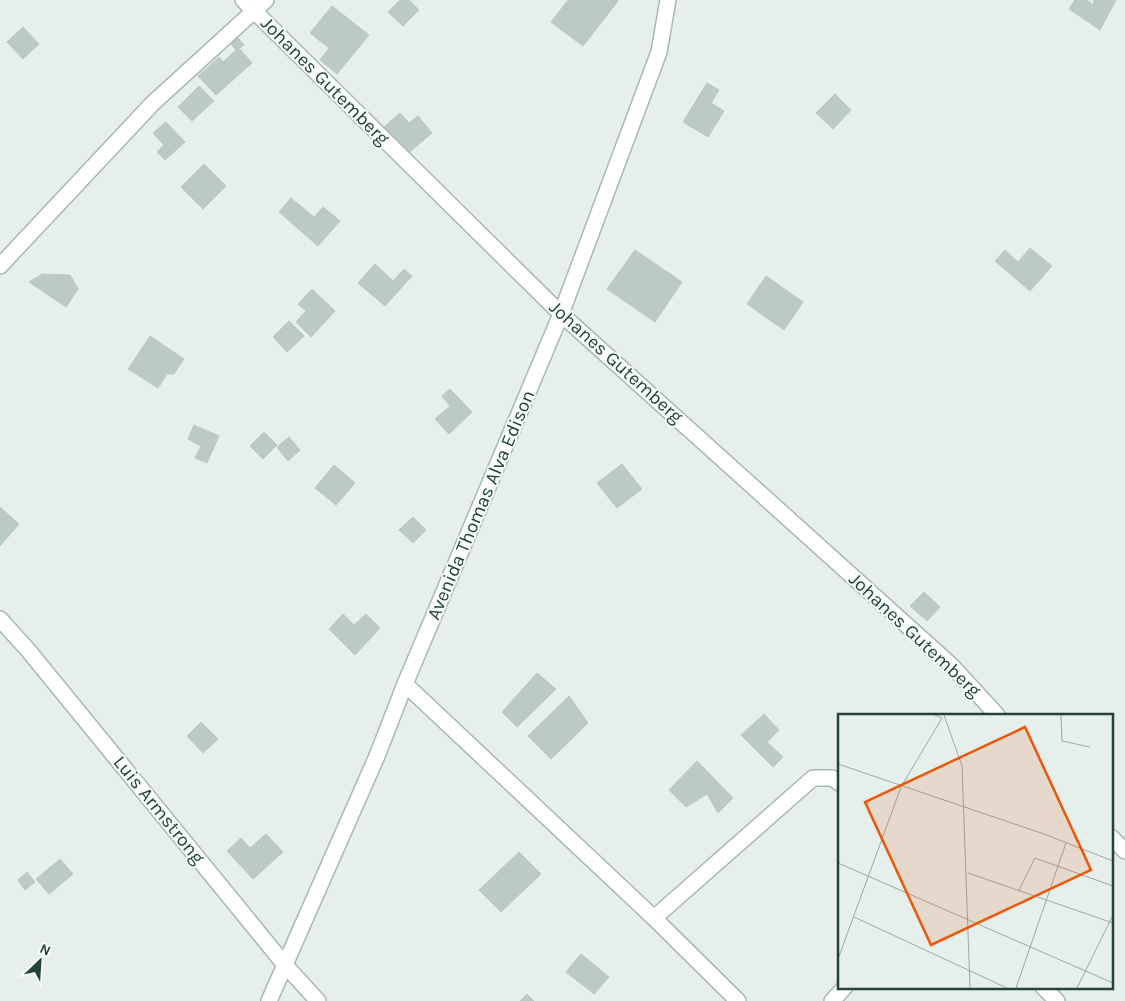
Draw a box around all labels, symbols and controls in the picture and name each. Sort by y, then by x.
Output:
street label: Johanes Gutemberg [256,12,394,150]
street label: Johanes Gutemberg [545,296,688,428]
street label: Avenida Thomas Alva Edison [423,387,539,623]
street label: Johanes Gutemberg [844,568,986,702]
inset map [838,714,1112,988]
street label: Luis Armstrong [109,752,209,869]
north arrow [15,936,65,986]
text: N [37,940,53,959]

